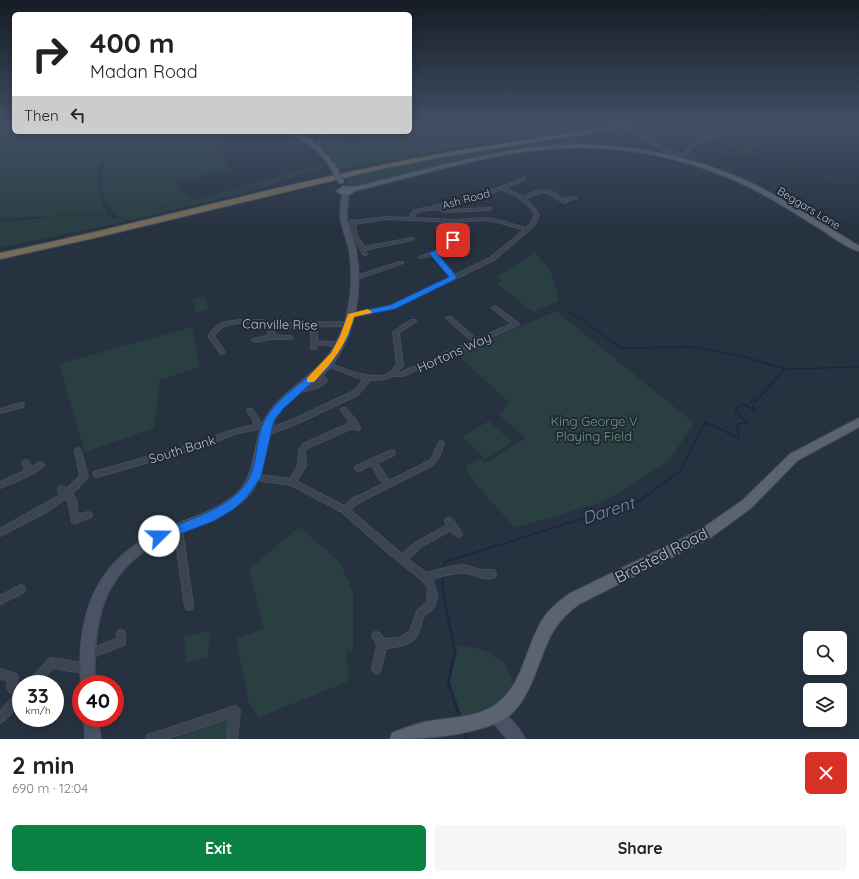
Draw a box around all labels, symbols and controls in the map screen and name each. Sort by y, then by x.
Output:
text: 400 m [90,25,175,60]
icon: right [24,28,76,80]
text: Madan Road [90,60,198,83]
icon: left [67,104,89,126]
text: Then [24,106,59,125]
street label: Beggars Lane [775,184,843,232]
street label: Ash Road [441,186,491,212]
pin [436,223,470,257]
icon: arrive [442,229,464,251]
street label: Canville Rise [242,315,318,333]
street label: Hortons Way [415,329,493,375]
park label: King George V Playing Field [550,413,638,444]
street label: South Bank [147,431,217,467]
water label: Darent [579,491,639,528]
position arrow [138,515,180,557]
street label: Brasted Road [611,523,711,587]
map controls [803,631,847,727]
button: search [803,631,847,675]
speed limit sign: 40 [72,675,124,727]
text: 33 [27,683,49,708]
button: layers [803,683,847,727]
text: km/h [25,704,51,717]
text: 2 min [12,750,74,780]
button: close [805,752,847,794]
text: 690 m · 12:04 [12,780,88,796]
button: Exit [12,825,426,871]
button: Share [434,825,847,871]

